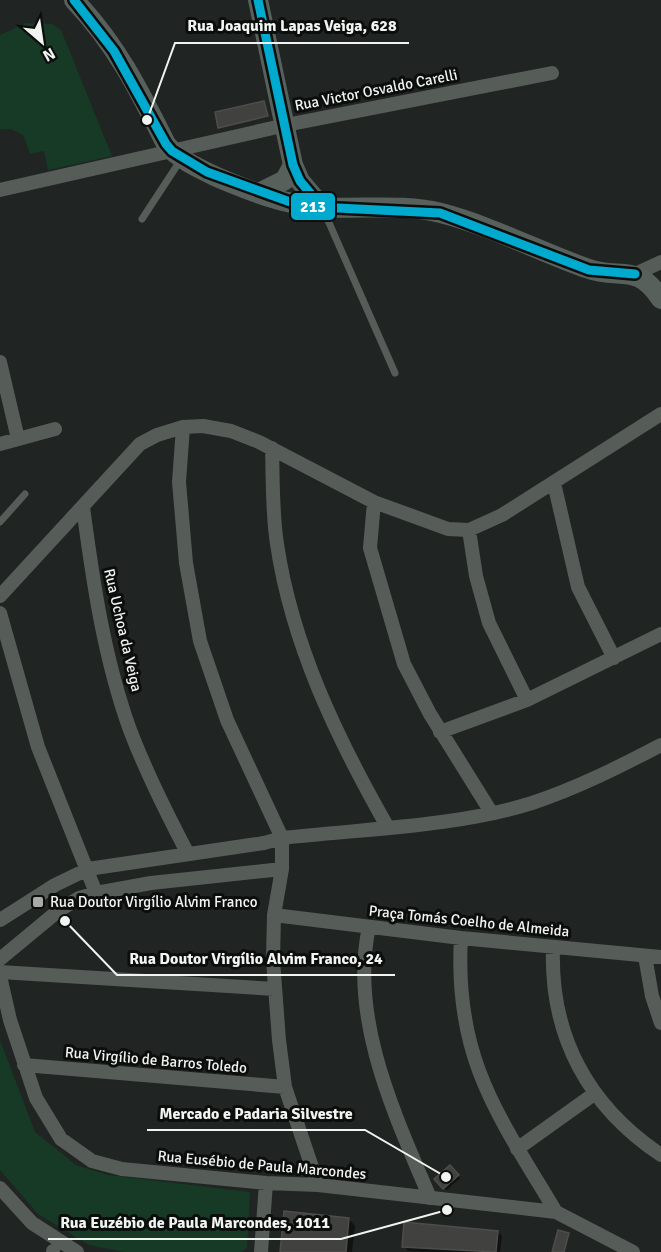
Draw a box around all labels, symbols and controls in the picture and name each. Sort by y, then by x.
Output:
callout: Rua Joaquim Lapas Veiga, 628 [175,9,409,43]
north arrow [12,12,72,72]
text: Rua Joaquim Lapas Veiga, 628 [187,16,397,36]
text: N [39,43,59,66]
street label: Rua Victor Osvaldo Carelli [293,65,459,115]
line badge: 213 [290,192,336,221]
text: 213 [300,197,326,217]
street label: Rua Uchoa da Veiga [100,567,146,693]
place label: Rua Doutor Virgílio Alvim Franco [50,893,258,911]
marker: Rua Doutor Virgílio Alvim Franco [31,895,45,909]
street label: Praça Tomás Coelho de Almeida [368,902,570,940]
callout: Rua Doutor Virgílio Alvim Franco, 24 [117,941,395,975]
text: Rua Doutor Virgílio Alvim Franco, 24 [129,949,383,969]
street label: Rua Virgílio de Barros Toledo [64,1043,248,1077]
callout: Mercado e Padaria Silvestre [147,1096,365,1130]
text: Mercado e Padaria Silvestre [159,1104,353,1124]
street label: Rua Eusébio de Paula Marcondes [157,1147,368,1183]
callout: Rua Euzébio de Paula Marcondes, 1011 [48,1205,341,1239]
text: Rua Euzébio de Paula Marcondes, 1011 [60,1213,330,1233]

